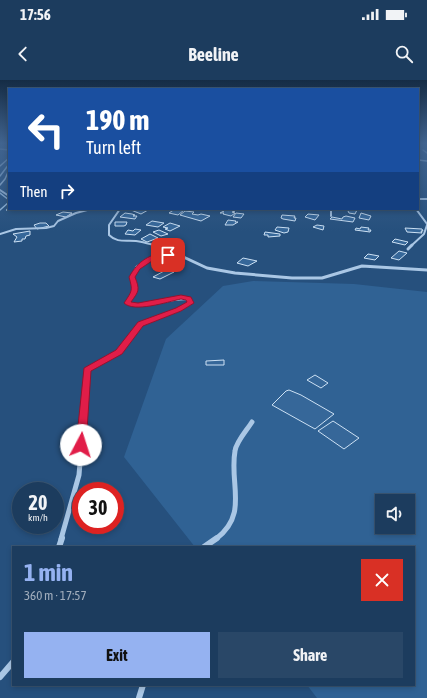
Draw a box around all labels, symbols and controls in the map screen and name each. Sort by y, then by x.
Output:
text: 17:56 [20,6,51,23]
icon: back [12,43,34,65]
icon: search [393,43,415,65]
text: Beeline [188,44,239,65]
icon: left [20,104,72,156]
text: 190 m [86,104,149,136]
text: Turn left [86,137,141,158]
icon: right [56,180,78,202]
text: Then [20,183,48,200]
pin [151,238,185,272]
icon: arrive [157,244,179,266]
position arrow [60,424,102,466]
speed limit sign: 30 [72,482,124,534]
text: 20 [29,491,47,514]
map controls [375,494,415,534]
button: sound [375,494,415,534]
text: km/h [28,512,48,523]
text: 1 min [24,559,73,586]
button: close [361,559,403,601]
text: 360 m · 17:57 [24,588,87,603]
button: Exit [24,632,210,678]
button: Share [218,632,403,678]

